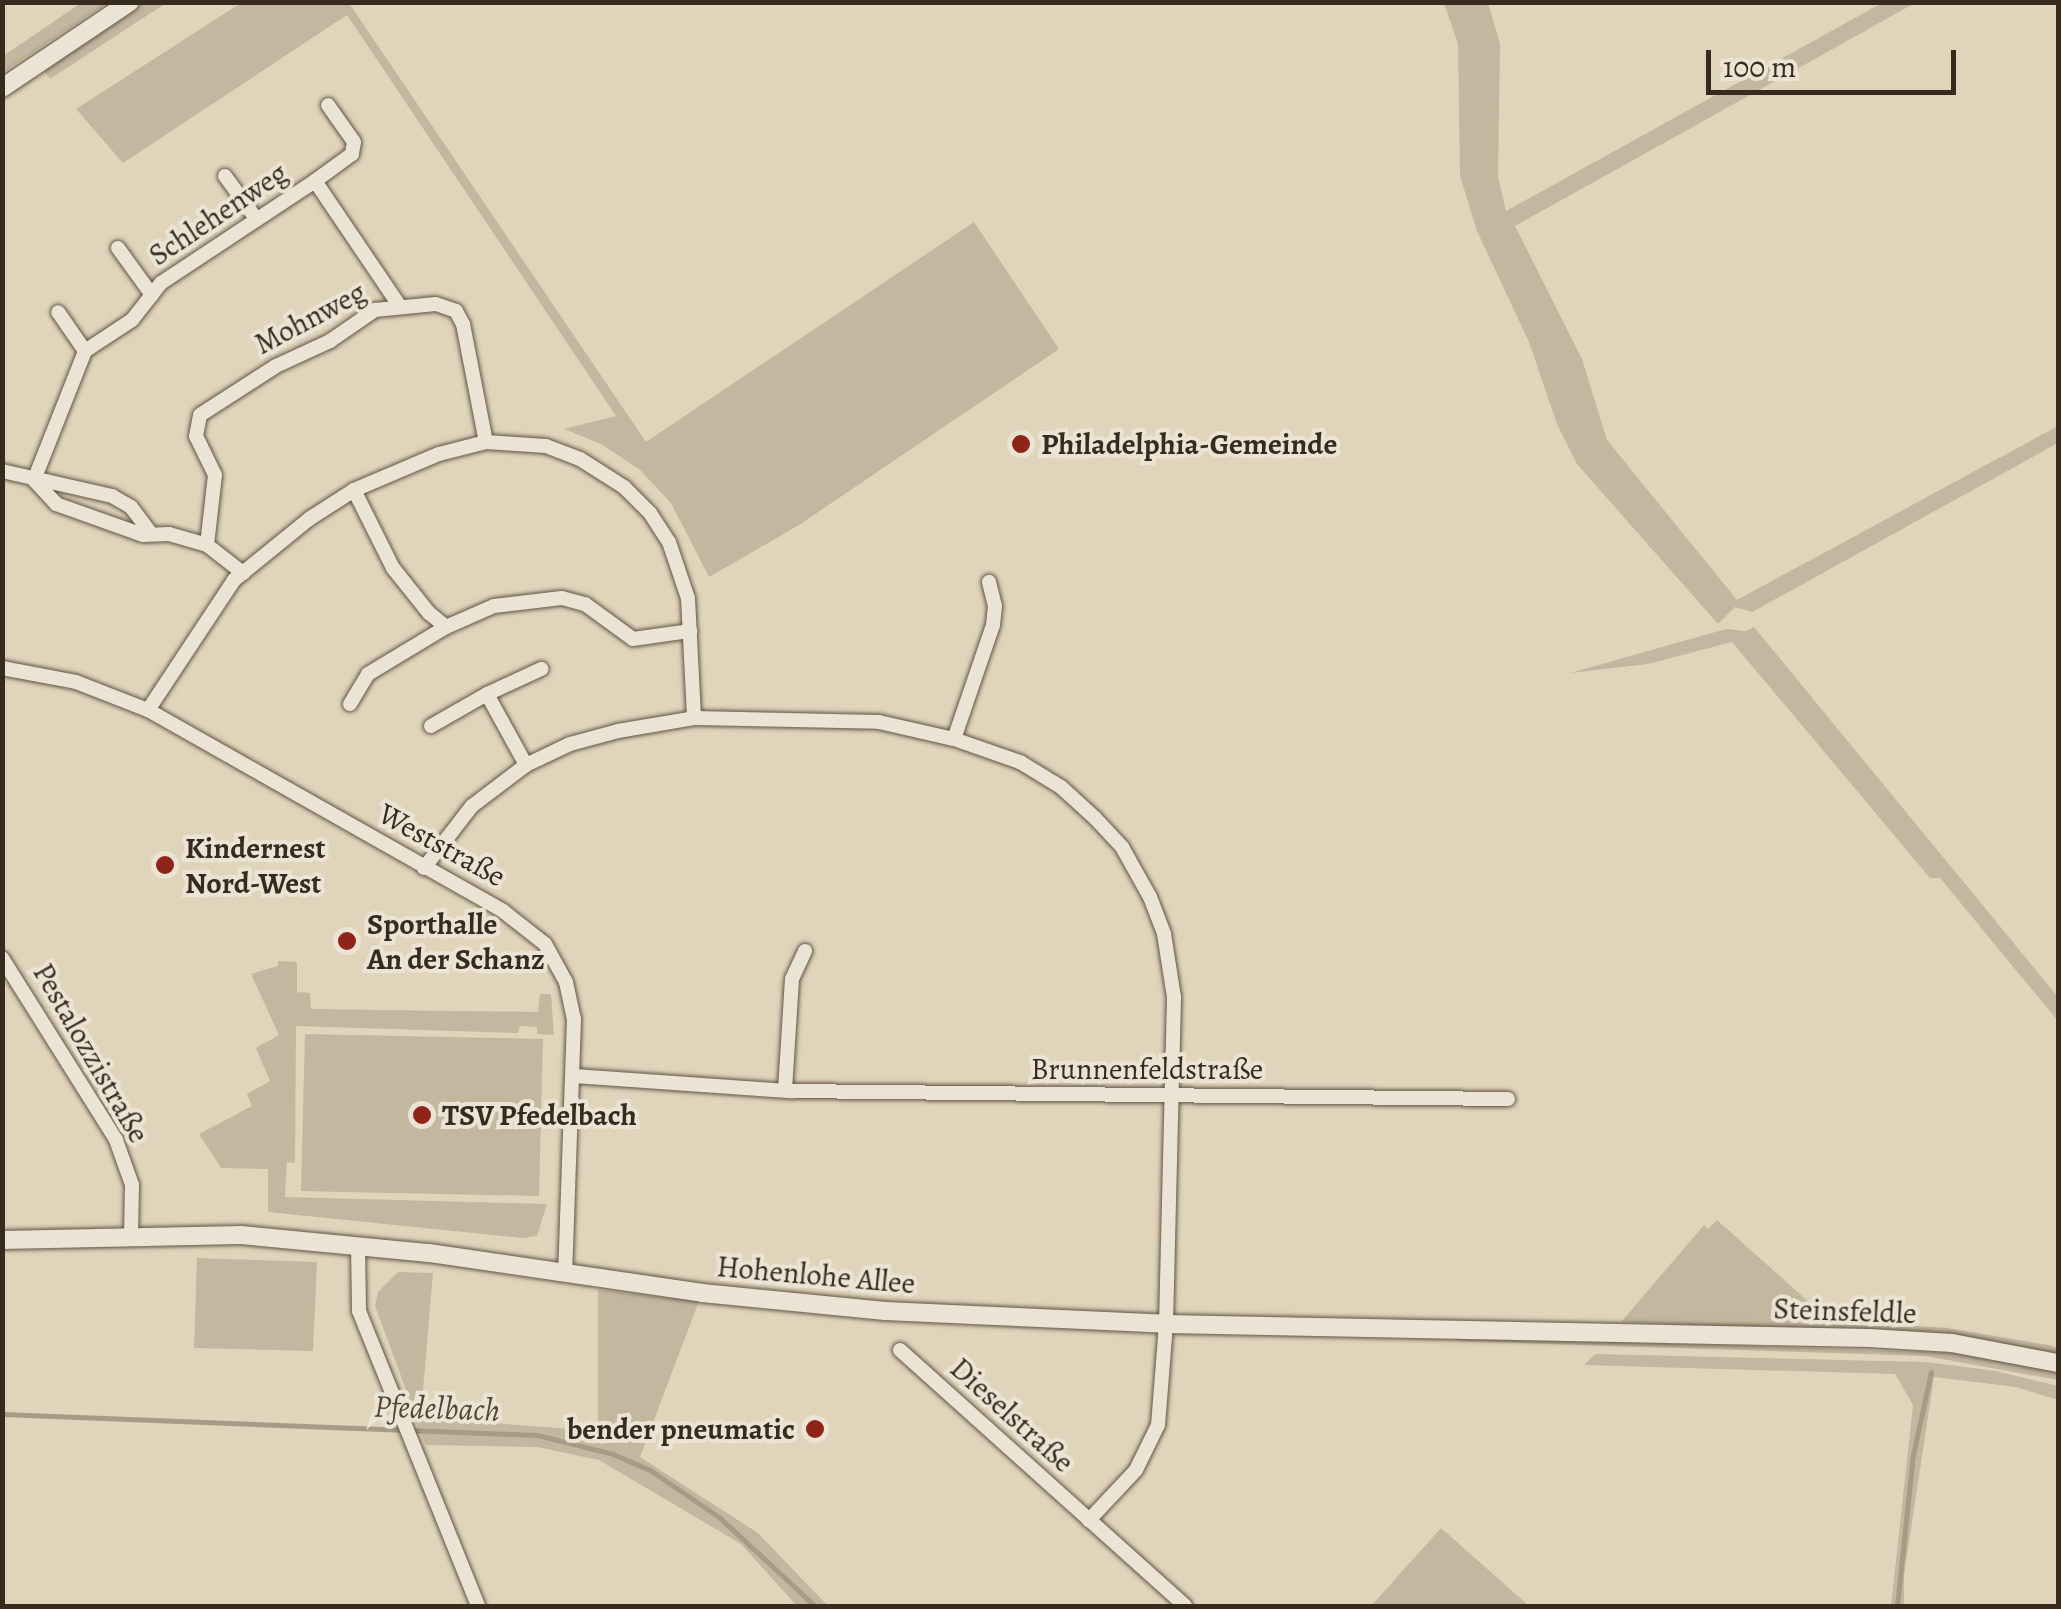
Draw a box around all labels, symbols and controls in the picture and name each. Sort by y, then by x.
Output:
scale bar [1711,30,1961,92]
text: 100 m [1723,47,1796,87]
street label: Schlehenweg [142,155,294,273]
street label: Mohnweg [248,274,372,362]
place label: Philadelphia-Gemeinde [1041,426,1337,462]
marker: Philadelphia-Gemeinde [1010,433,1032,455]
street label: Weststraße [372,795,512,895]
place label: Kindernest Nord-West [185,830,325,900]
marker: Kindernest Nord-West [154,854,176,876]
place label: Sporthalle An der Schanz [367,906,545,976]
marker: Sporthalle An der Schanz [336,930,358,952]
street label: Pestalozzistraße [25,957,157,1149]
street label: Brunnenfeldstraße [1031,1051,1263,1087]
place label: TSV Pfedelbach [442,1097,637,1133]
marker: TSV Pfedelbach [411,1104,433,1126]
street label: Hohenlohe Allee [715,1248,917,1302]
street label: Steinsfeldle [1773,1291,1917,1331]
street label: Dieselstraße [943,1350,1081,1480]
water label: Pfedelbach [373,1387,501,1429]
place label: bender pneumatic [567,1411,795,1447]
marker: bender pneumatic [804,1418,826,1440]

